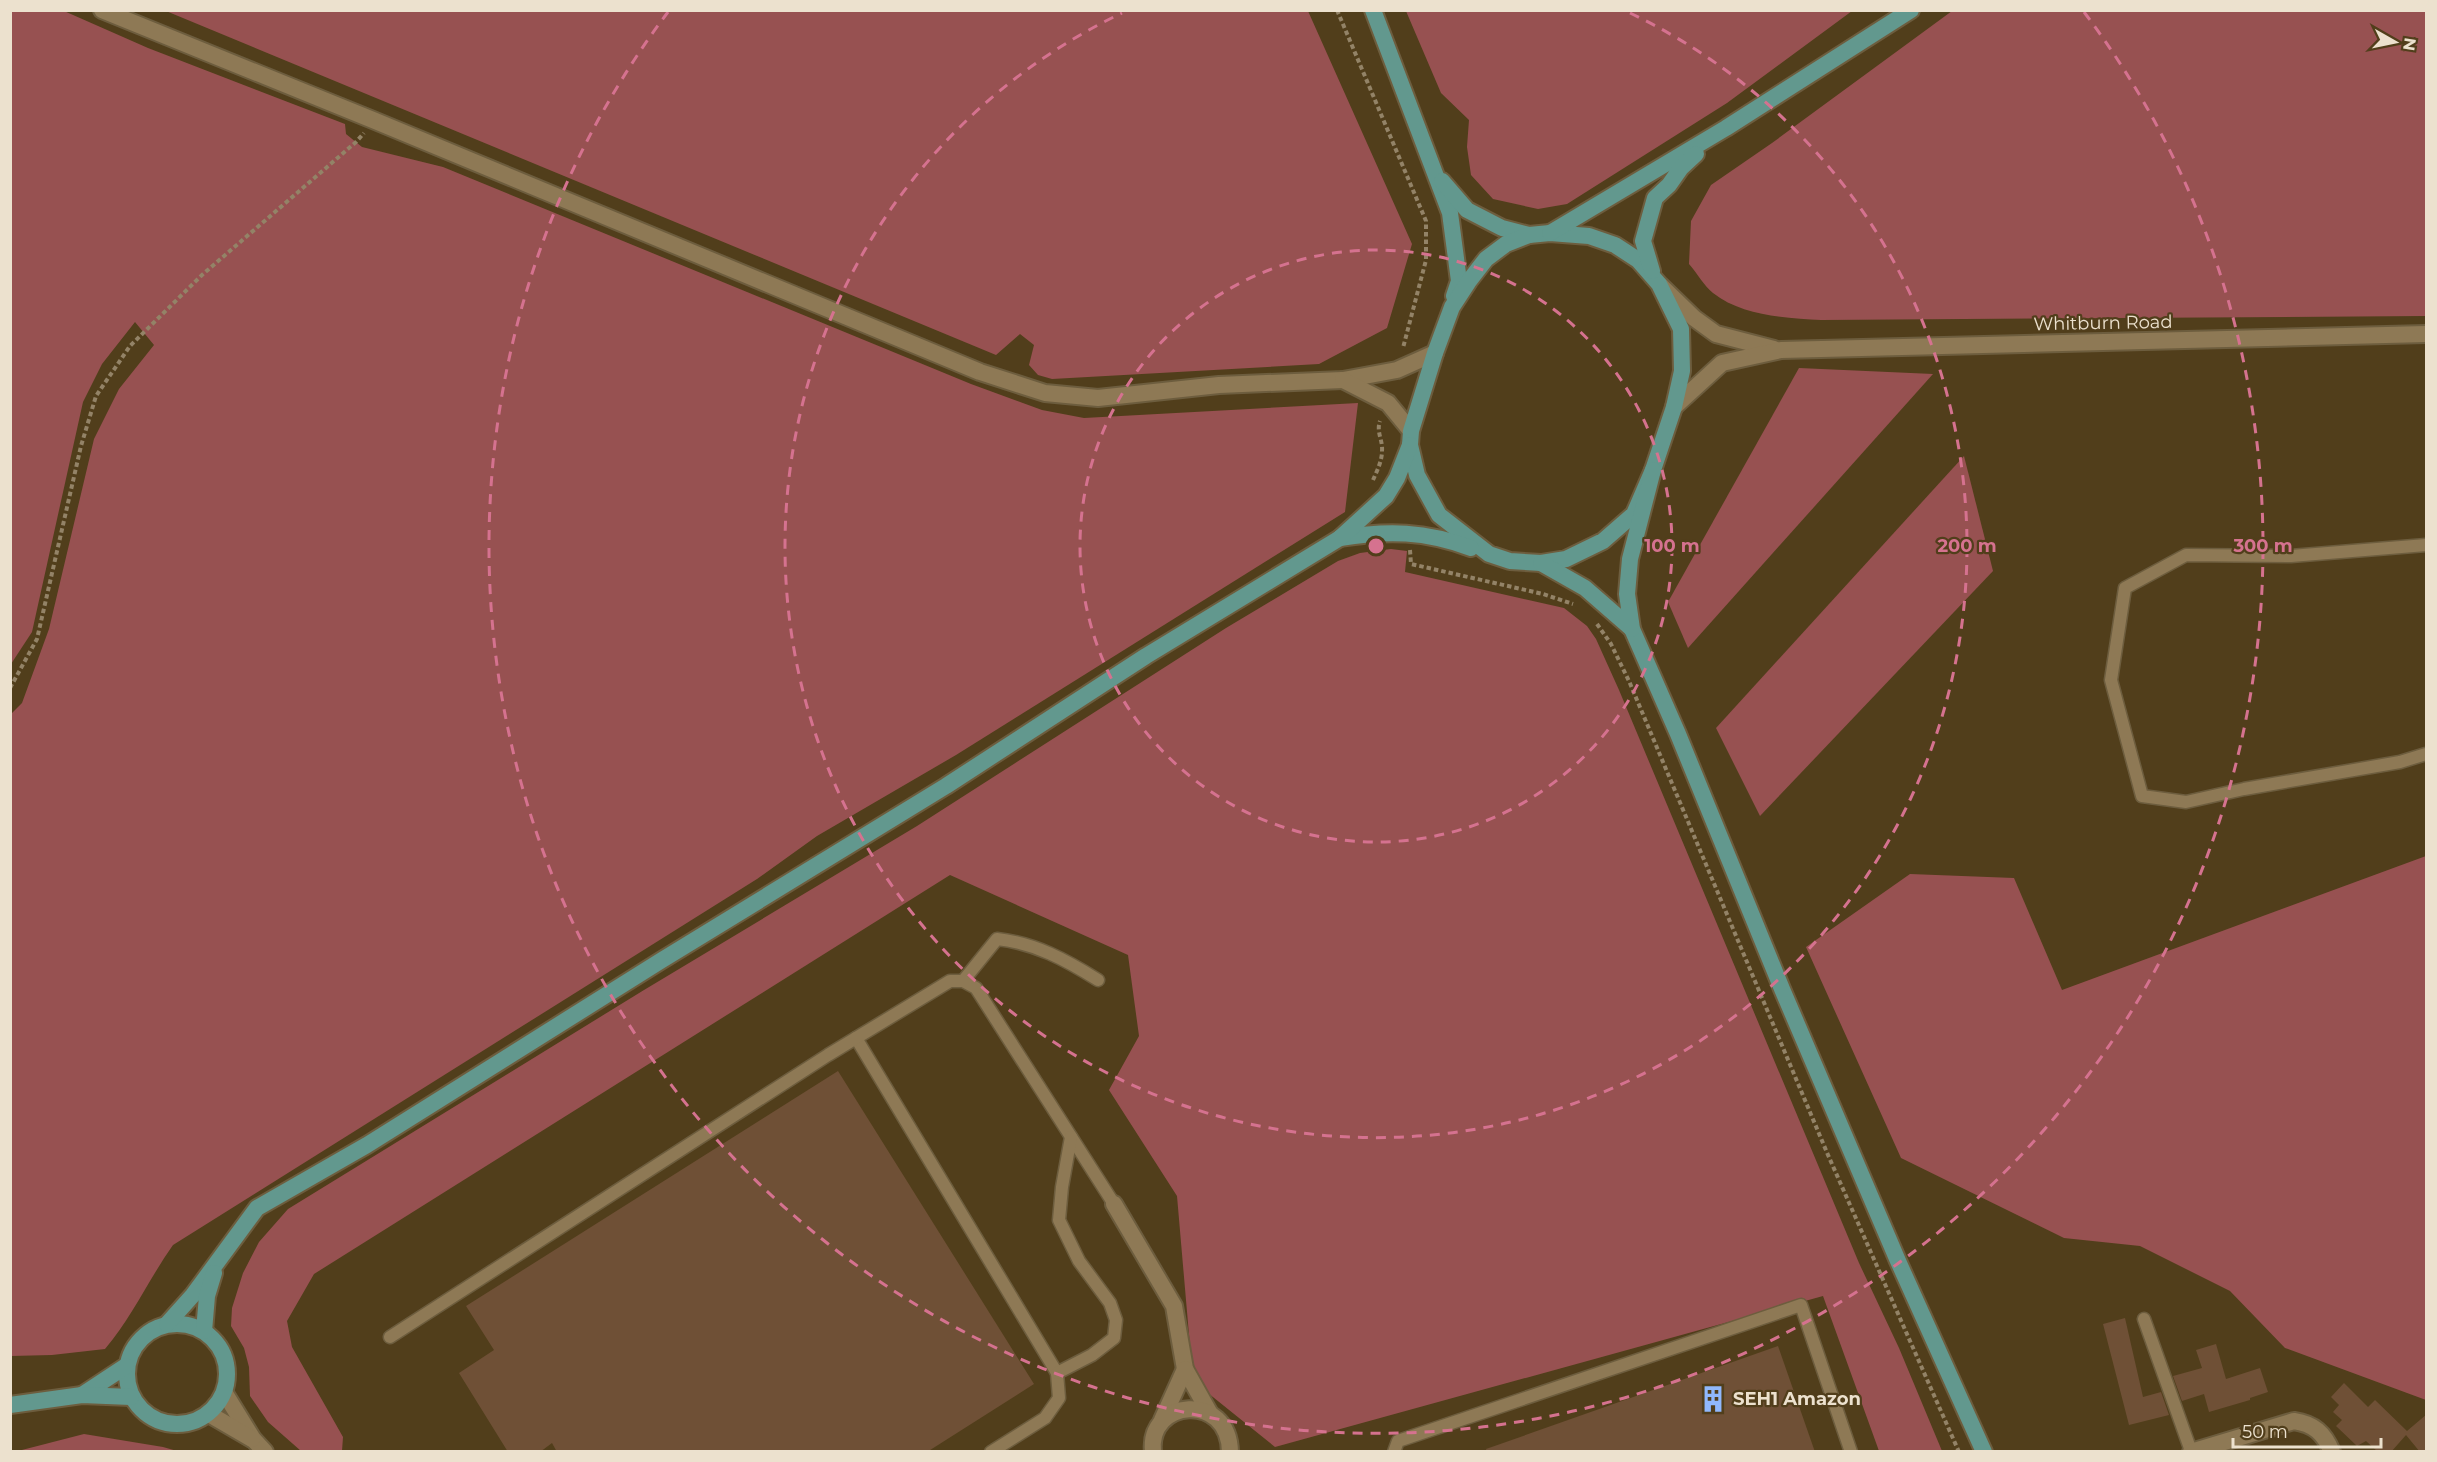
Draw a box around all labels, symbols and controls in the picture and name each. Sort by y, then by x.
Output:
north arrow [2365,12,2425,72]
text: N [2399,36,2420,52]
street label: Whitburn Road [2033,311,2173,335]
text: 100 m [1644,535,1700,557]
text: 200 m [1937,535,1997,557]
text: 300 m [2232,535,2293,557]
centre of rings [1366,536,1386,556]
building icon: SEH1 Amazon [1698,1384,1728,1414]
place label: SEH1 Amazon [1733,1388,1861,1410]
scale bar [2233,1411,2382,1449]
text: 50 m [2242,1421,2288,1443]

